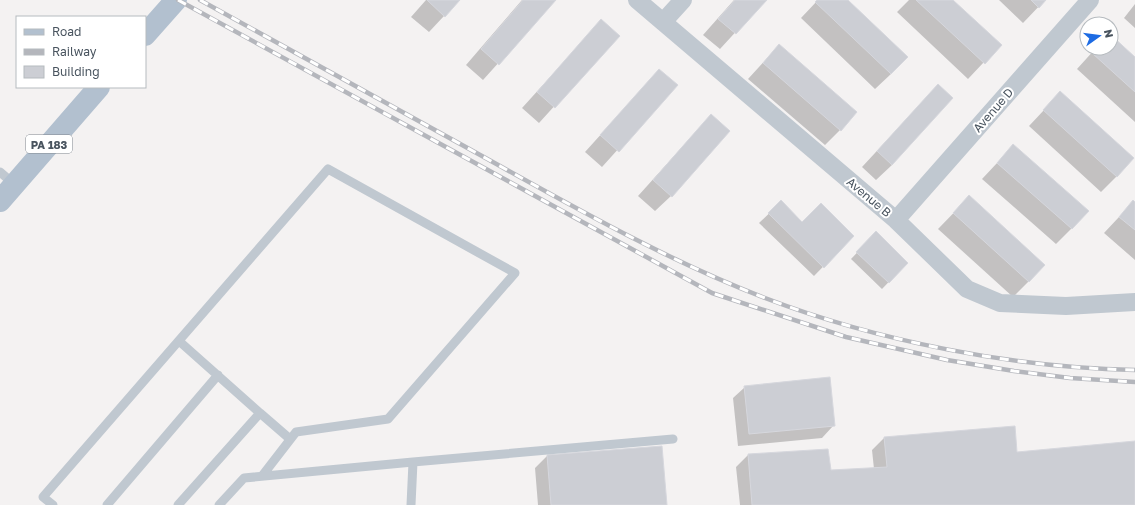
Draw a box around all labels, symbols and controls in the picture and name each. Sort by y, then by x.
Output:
legend [16,16,146,88]
north arrow [1079,16,1119,56]
text: Road [52,24,81,39]
text: N [1102,28,1117,39]
text: Railway [52,44,97,59]
text: Building [52,64,100,79]
street label: Avenue D [970,85,1016,135]
road number: PA 183 [26,135,72,153]
street label: Avenue B [844,174,894,220]

